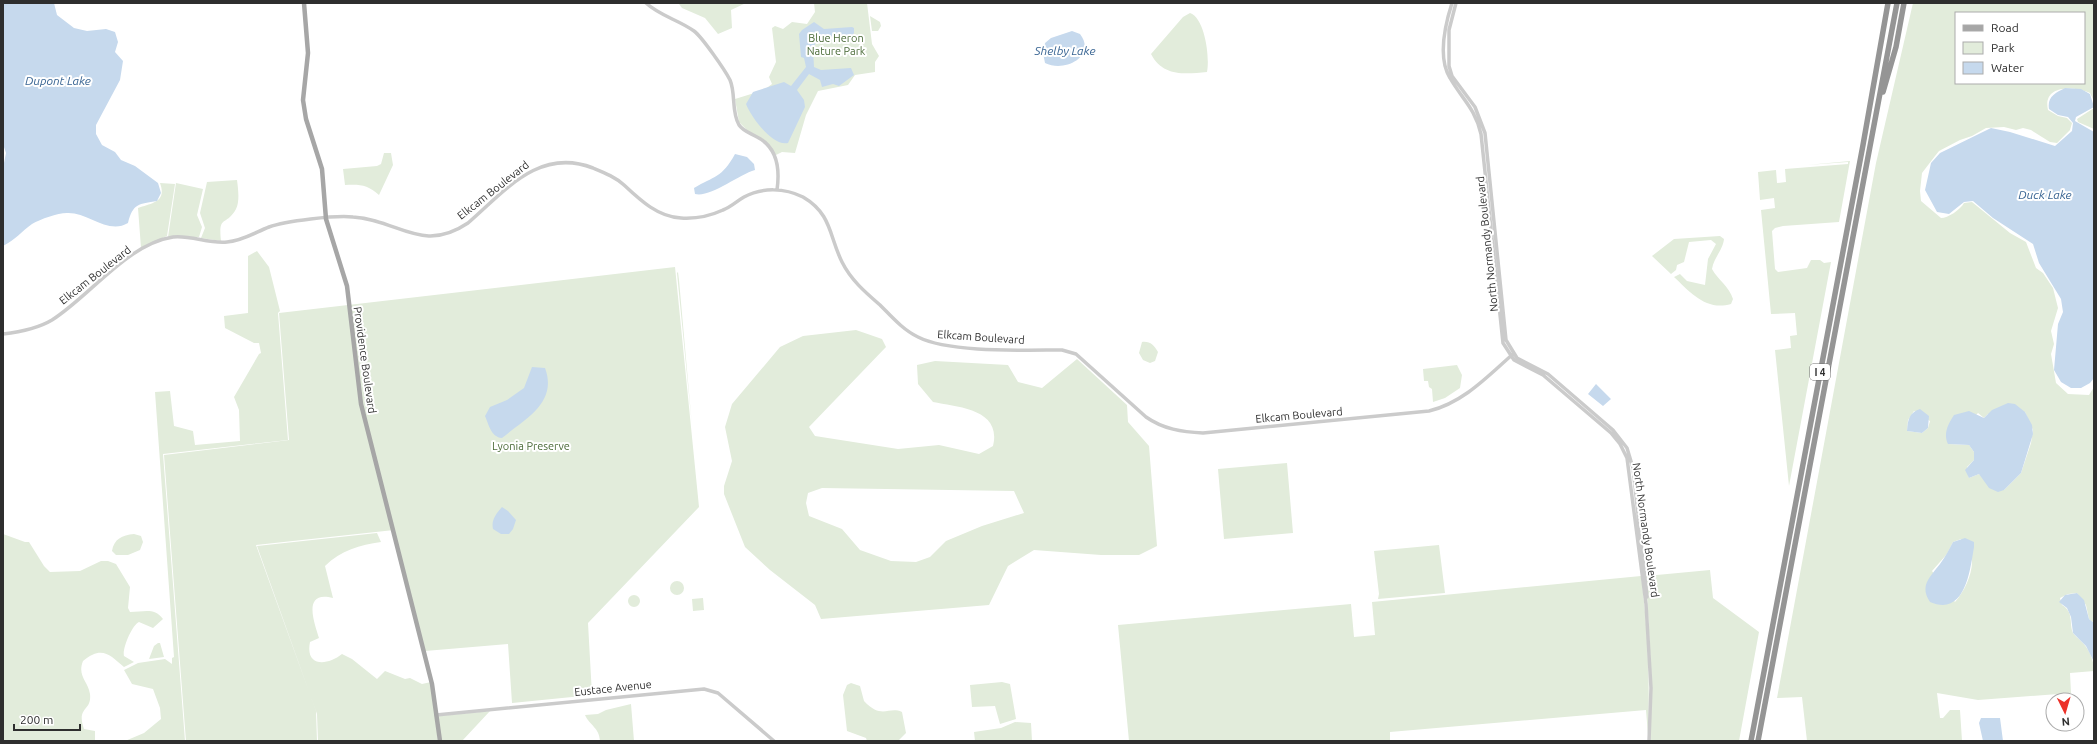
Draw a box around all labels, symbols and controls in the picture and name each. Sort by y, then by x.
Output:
legend [1955,12,2085,84]
text: Road [1991,21,2019,34]
park label: Blue Heron Nature Park [807,32,866,57]
text: Park [1991,41,2015,54]
water label: Shelby Lake [1034,44,1095,57]
text: Water [1991,61,2024,74]
water label: Dupont Lake [25,74,91,87]
street label: Elkcam Boulevard [455,158,531,222]
street label: North Normandy Boulevard [1474,176,1500,312]
water label: Duck Lake [2018,188,2072,201]
street label: Elkcam Boulevard [57,243,133,307]
street label: Providence Boulevard [352,306,378,414]
street label: Elkcam Boulevard [937,328,1025,346]
road number: I 4 [1810,364,1830,380]
street label: Elkcam Boulevard [1255,405,1343,425]
park label: Lyonia Preserve [492,440,570,452]
street label: North Normandy Boulevard [1631,462,1661,598]
street label: Eustace Avenue [574,678,652,698]
north arrow [2045,692,2085,732]
scale bar [14,706,80,732]
text: 200 m [20,713,53,726]
text: N [2061,716,2070,728]

